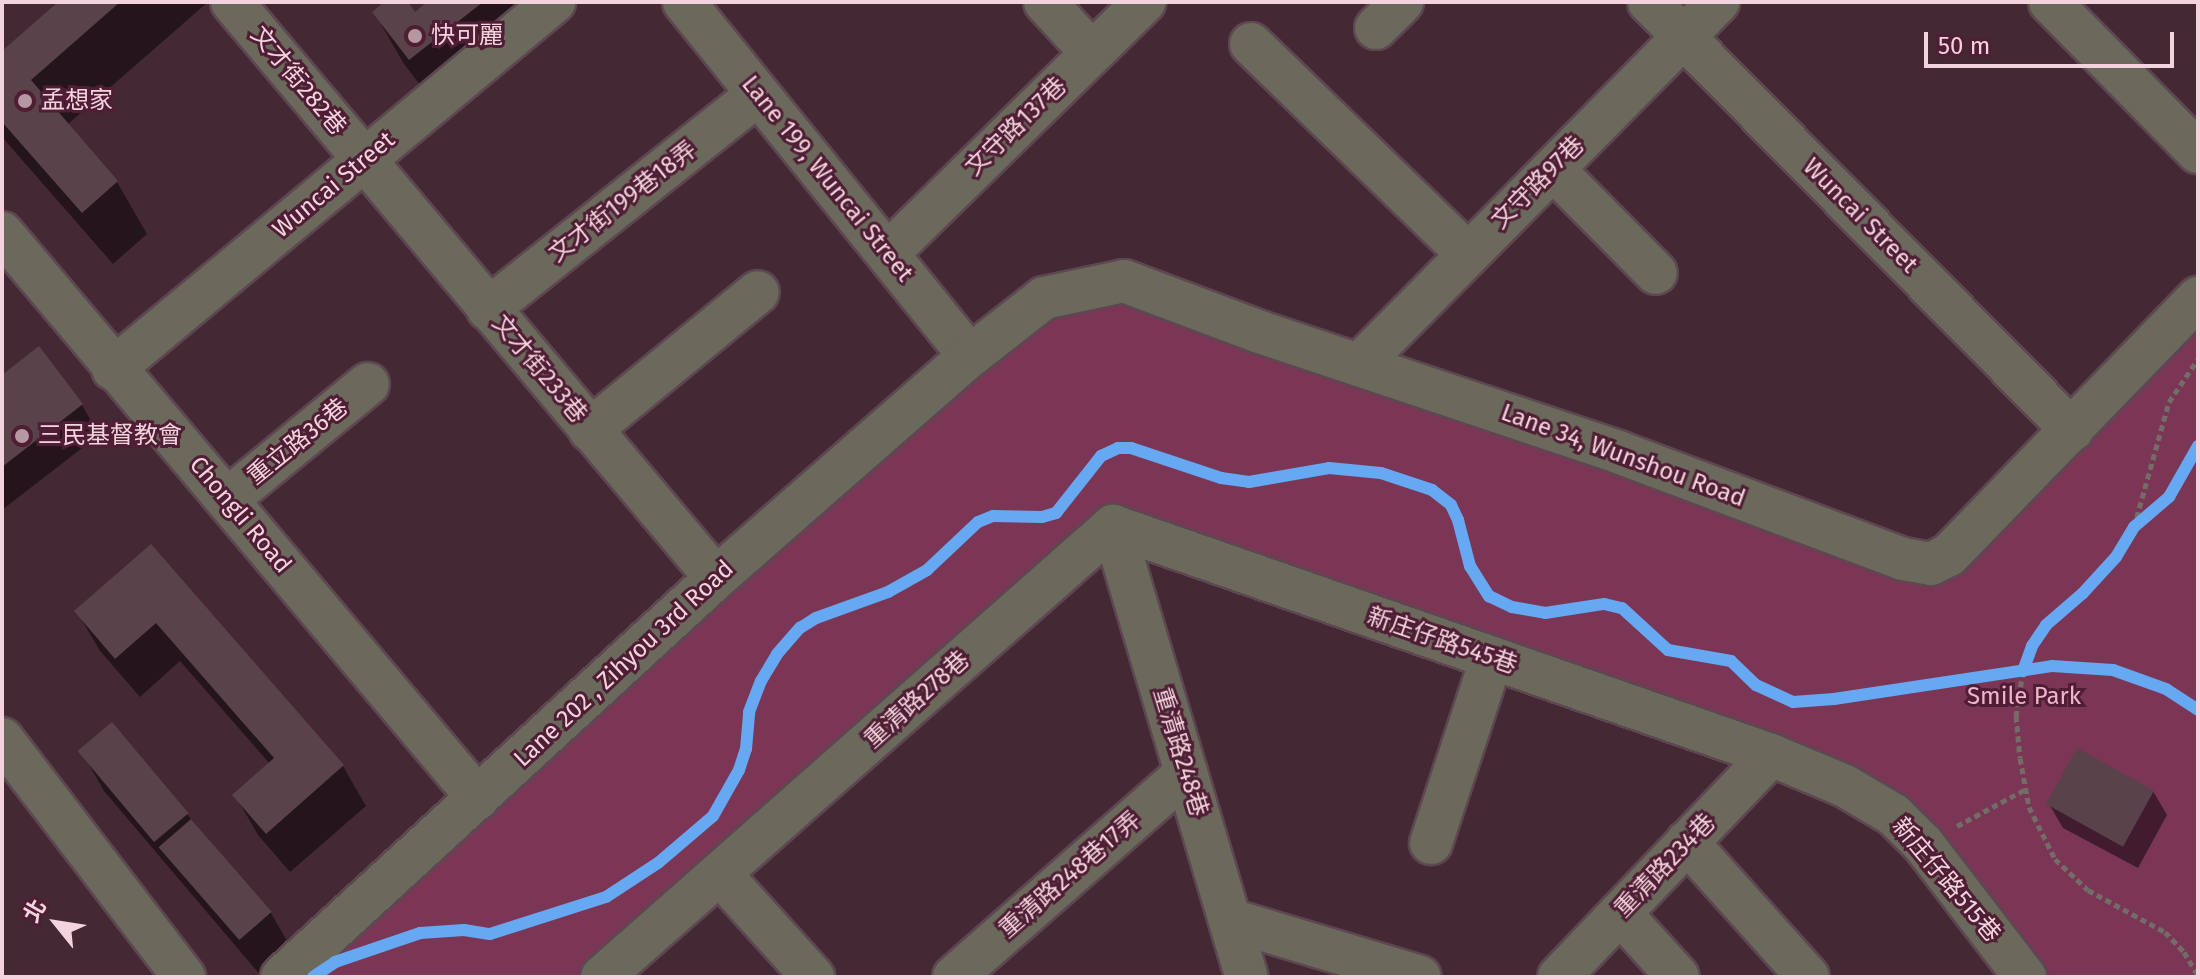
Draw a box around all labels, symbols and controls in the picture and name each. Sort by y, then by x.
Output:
scale bar [1928,16,2178,66]
street label: 文才街282巷 [244,21,352,141]
place label: 快可麗 [431,22,503,50]
marker: 快可麗 [406,27,424,45]
text: 50 m [1938,32,1990,60]
street label: Lane 199, Wuncai Street [735,70,919,288]
street label: 文守路137巷 [960,72,1072,182]
place label: 孟想家 [41,87,113,115]
marker: 孟想家 [16,92,34,110]
street label: Wuncai Street [267,126,401,244]
street label: 文守路97巷 [1486,131,1590,235]
street label: 文才街199巷18弄 [544,135,702,269]
street label: Wuncai Street [1797,153,1923,279]
street label: 文才街233巷 [486,309,592,429]
street label: 重立路36巷 [242,393,354,491]
street label: Lane 34, Wunshou Road [1497,398,1749,514]
place label: 三民基督教會 [38,422,182,450]
marker: 三民基督教會 [13,427,31,445]
street label: Chongli Road [183,451,297,579]
street label: Lane 202 , Zihyou 3rd Road [508,555,740,773]
street label: 新庄仔路545巷 [1363,602,1521,680]
street label: 重清路278巷 [859,645,975,755]
park label: Smile Park [1967,683,2081,711]
street label: 重清路248巷 [1147,684,1213,820]
street label: 重清路248巷17弄 [993,806,1147,944]
street label: 重清路234巷 [1609,808,1721,924]
street label: 新庄仔路515巷 [1886,812,2006,948]
north arrow [16,883,96,963]
text: 北 [18,894,52,927]

